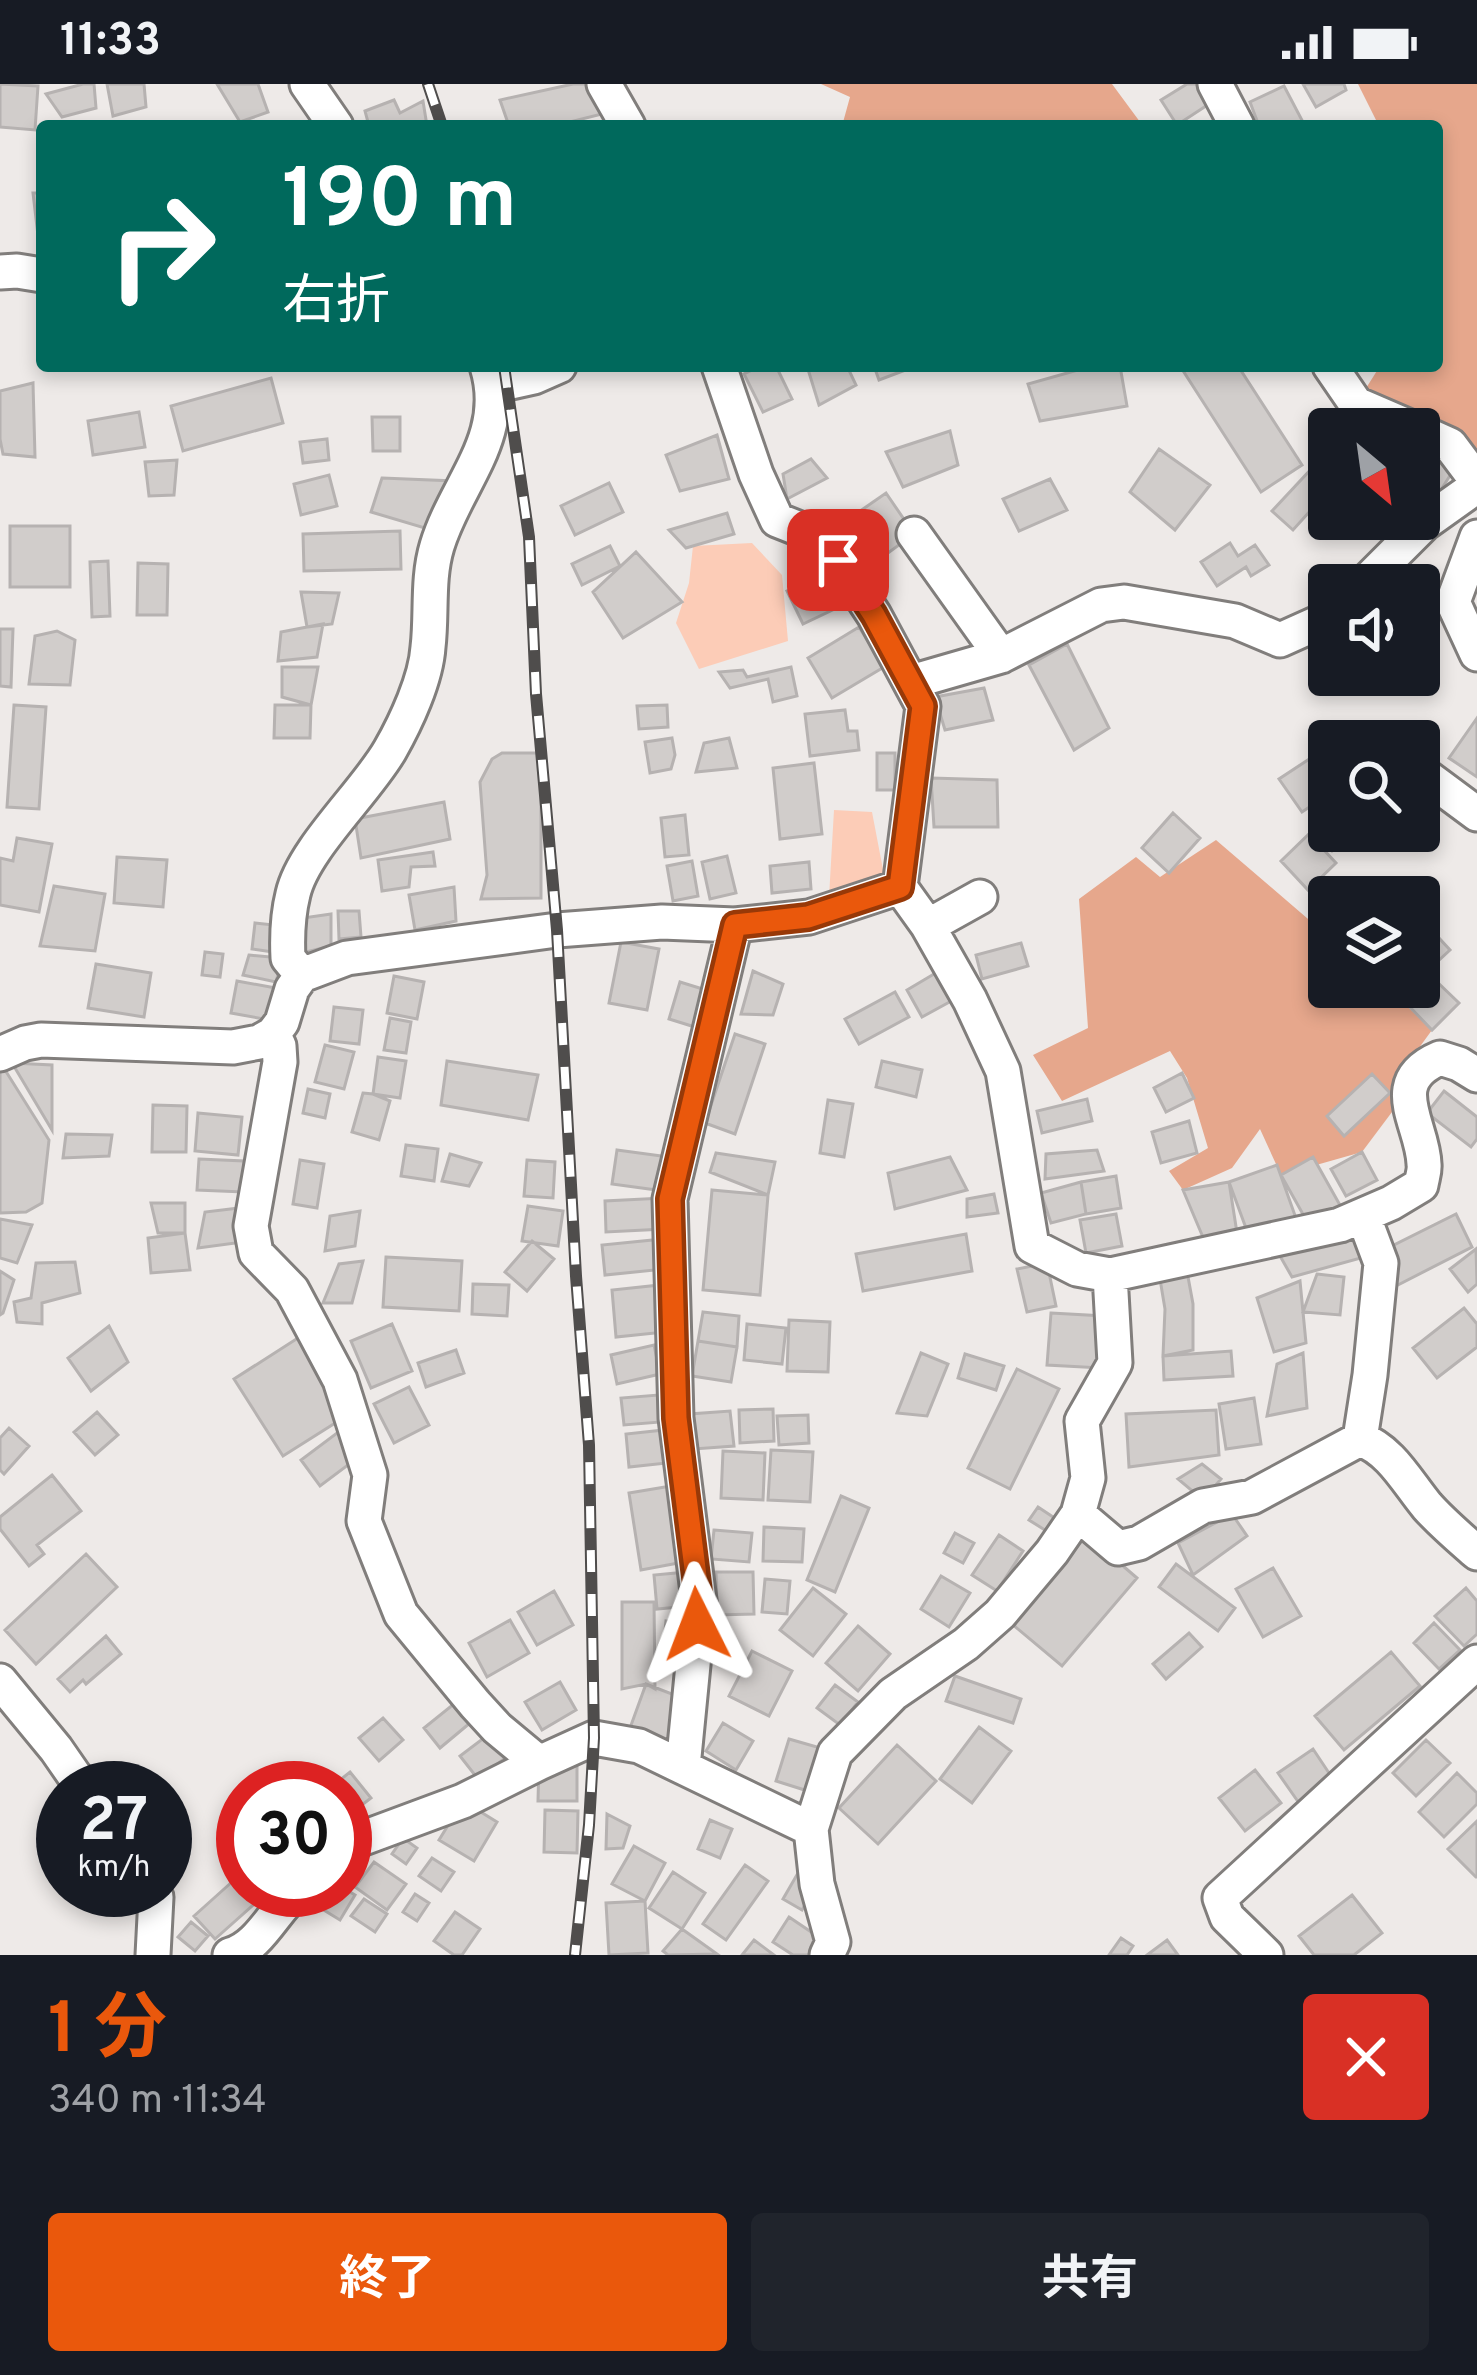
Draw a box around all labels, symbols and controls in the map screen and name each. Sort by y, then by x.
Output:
text: 11:33 [60,14,161,71]
text: 190 m [282,151,517,257]
icon: right [84,168,240,324]
text: 右折 [282,270,390,339]
north arrow [1308,408,1440,540]
map controls [1308,408,1440,1008]
pin [787,509,889,611]
icon: arrive [805,527,871,593]
button: sound [1308,564,1440,696]
button: search [1308,720,1440,852]
button: layers [1308,876,1440,1008]
position arrow [634,1561,760,1687]
speed limit sign: 30 [216,1761,372,1917]
text: 27 [80,1786,148,1862]
text: km/h [78,1850,150,1887]
text: 1 分 [48,1987,167,2079]
button: close [1303,1994,1429,2120]
text: 340 m · 11:34 [48,2078,267,2127]
button: 終了 [48,2213,727,2351]
button: 共有 [751,2213,1429,2351]

